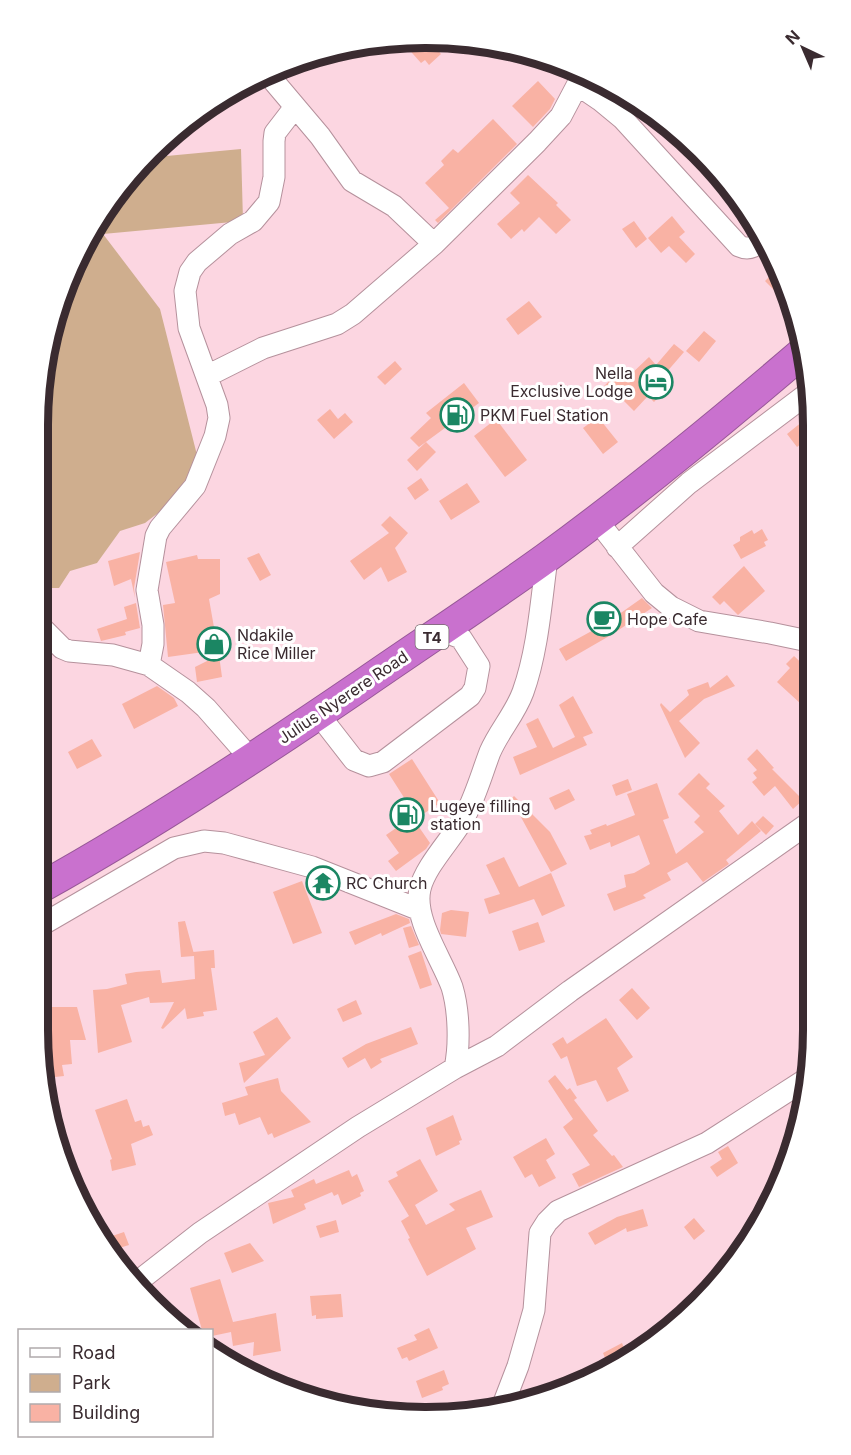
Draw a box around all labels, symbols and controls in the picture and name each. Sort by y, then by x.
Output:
north arrow [773,18,833,78]
text: N [781,26,804,49]
place label: Nella Exclusive Lodge [510,363,633,401]
hotel icon: Nella Exclusive Lodge [638,364,674,400]
fuel station icon: PKM Fuel Station [439,397,475,433]
place label: PKM Fuel Station [480,405,609,425]
cafe icon: Hope Cafe [586,601,622,637]
place label: Hope Cafe [627,609,708,629]
place label: Ndakile Rice Miller [237,625,316,663]
road number: T4 [416,625,448,649]
shop icon: Ndakile Rice Miller [196,626,232,662]
street label: Julius Nyerere Road [274,646,412,748]
place label: Lugeye filling station [430,796,531,834]
fuel station icon: Lugeye filling station [389,797,425,833]
temple icon: RC Church [305,865,341,901]
place label: RC Church [346,873,427,893]
legend [18,1329,213,1437]
text: Road [72,1342,115,1363]
text: Park [72,1372,111,1393]
text: Building [72,1402,140,1423]

